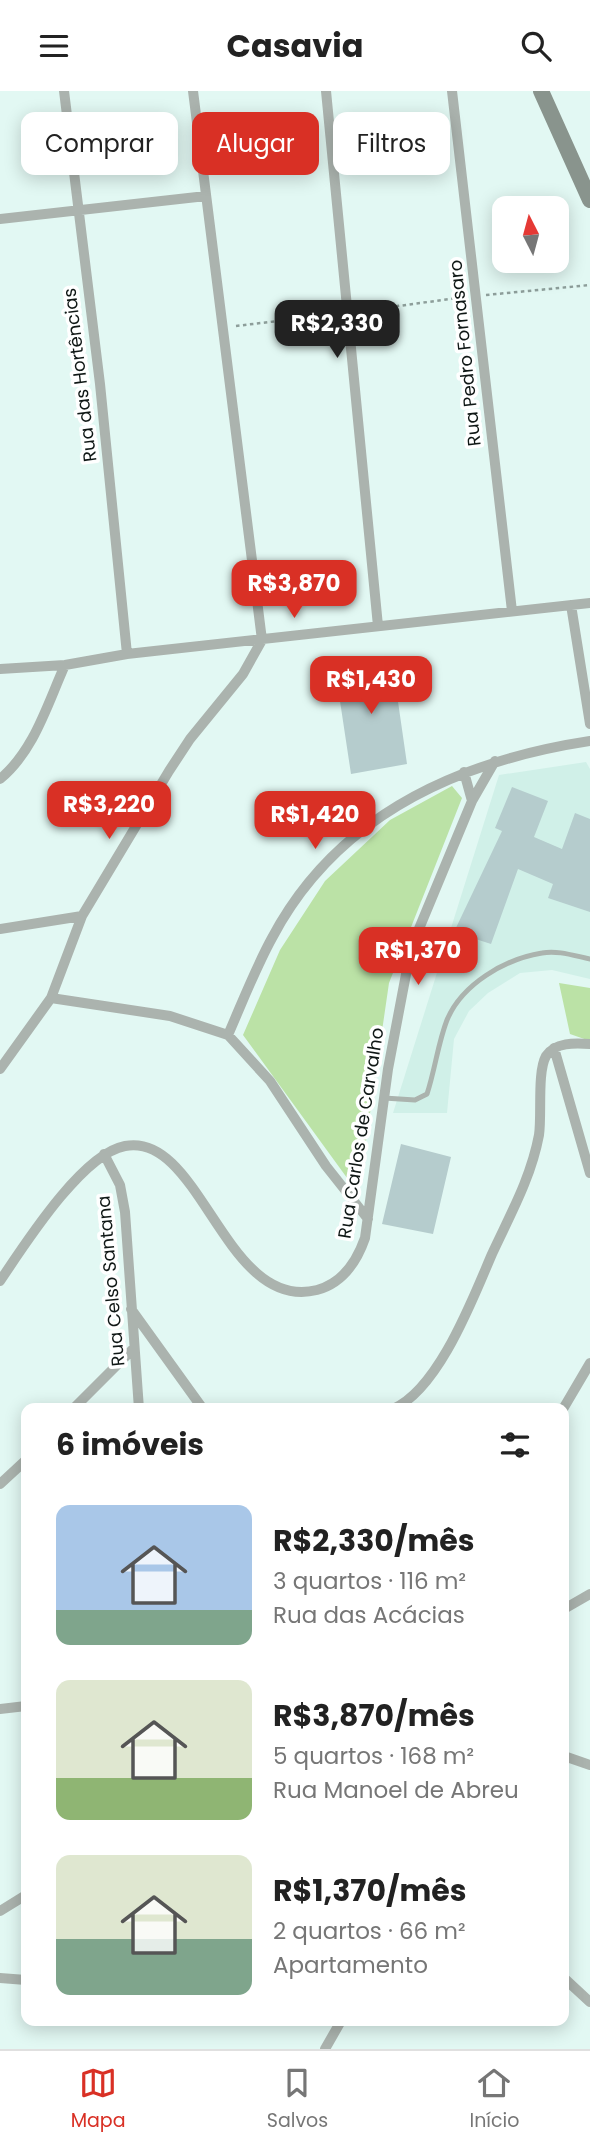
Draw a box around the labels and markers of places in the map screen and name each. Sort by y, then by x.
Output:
pin: R$2,330 [272,301,402,360]
pin: R$3,870 [229,561,359,620]
pin: R$1,430 [306,657,436,716]
pin: R$3,220 [44,781,174,841]
pin: R$1,420 [250,791,380,851]
pin: R$1,370 [353,927,483,987]

